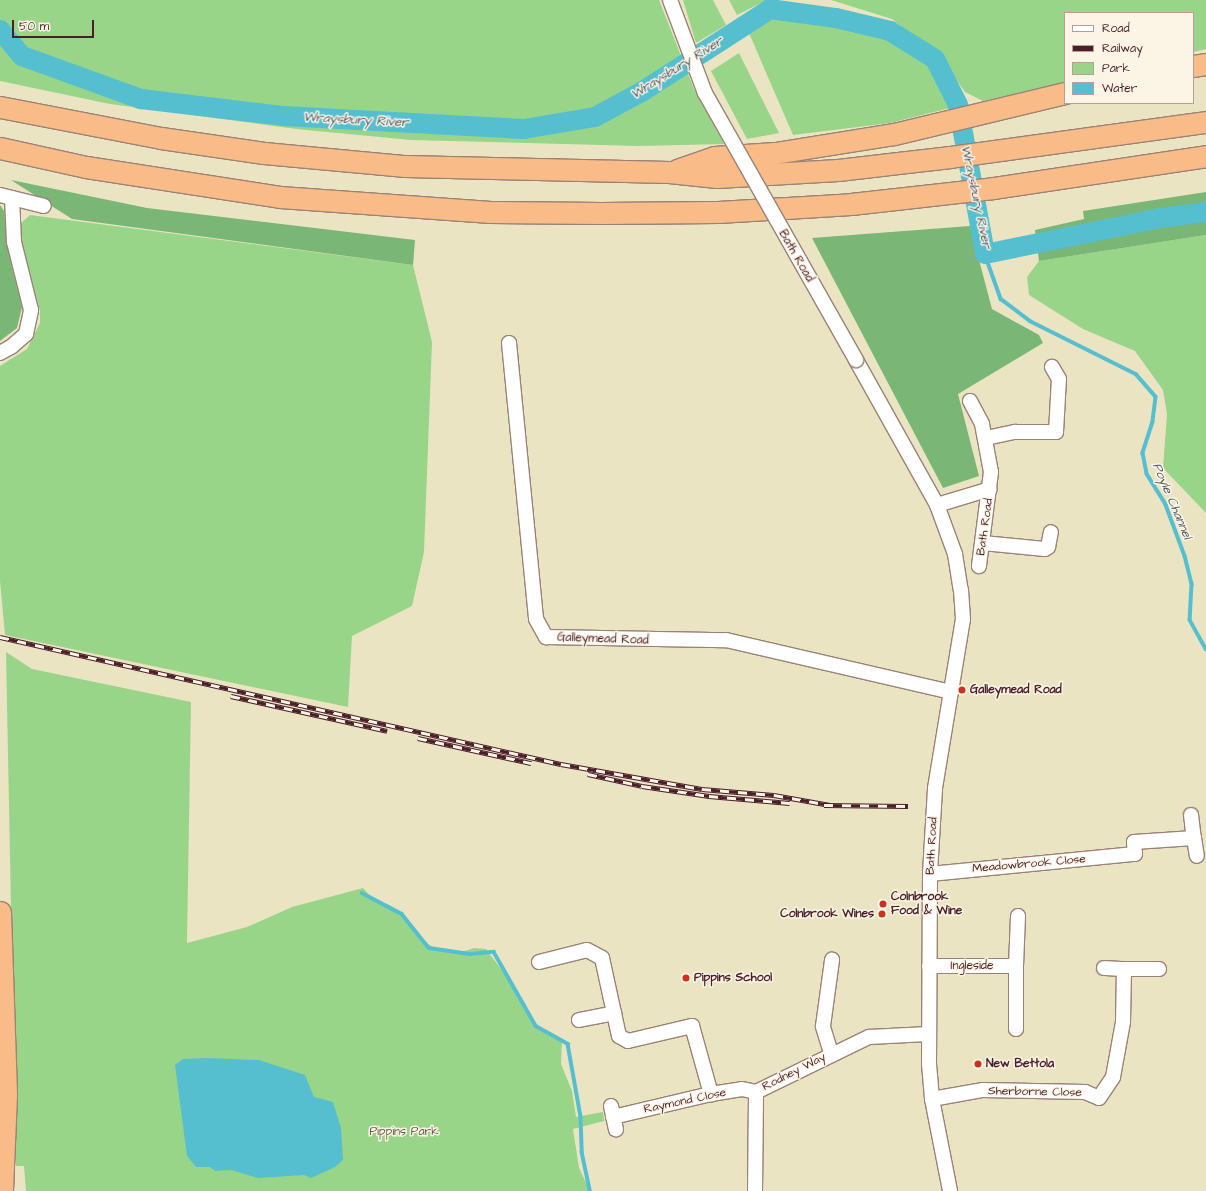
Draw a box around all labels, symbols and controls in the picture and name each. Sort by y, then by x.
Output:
scale bar [14,12,96,38]
legend [1064,12,1194,104]
text: 50 m [19,18,49,35]
text: Road [1102,20,1130,37]
water label: Wraysbury River [628,33,726,103]
text: Railway [1102,40,1143,57]
text: Park [1102,60,1130,77]
text: Water [1102,80,1137,97]
water label: Wraysbury River [303,109,409,131]
water label: Wraysbury River [957,144,995,250]
street label: Bath Road [775,227,817,285]
water label: Poyle Channel [1149,461,1195,541]
street label: Bath Road [974,497,996,557]
street label: Galleymead Road [557,630,649,648]
place label: Galleymead Road [970,683,1062,697]
marker: Galleymead Road [957,685,967,695]
street label: Bath Road [923,817,941,875]
street label: Meadowbrook Close [972,852,1086,876]
place label: Colnbrook Food & Wine [891,890,962,918]
marker: Colnbrook Food & Wine [878,899,888,909]
place label: Colnbrook Wines [780,907,874,921]
marker: Colnbrook Wines [877,909,887,919]
street label: Ingleside [951,959,993,973]
place label: Pippins School [694,971,772,985]
marker: Pippins School [681,973,691,983]
street label: Rodney Way [760,1050,828,1094]
place label: New Bettola [986,1057,1054,1071]
marker: New Bettola [973,1059,983,1069]
street label: Sherborne Close [988,1084,1082,1100]
street label: Raymond Close [642,1085,728,1117]
park label: Pippins Park [369,1125,439,1139]

